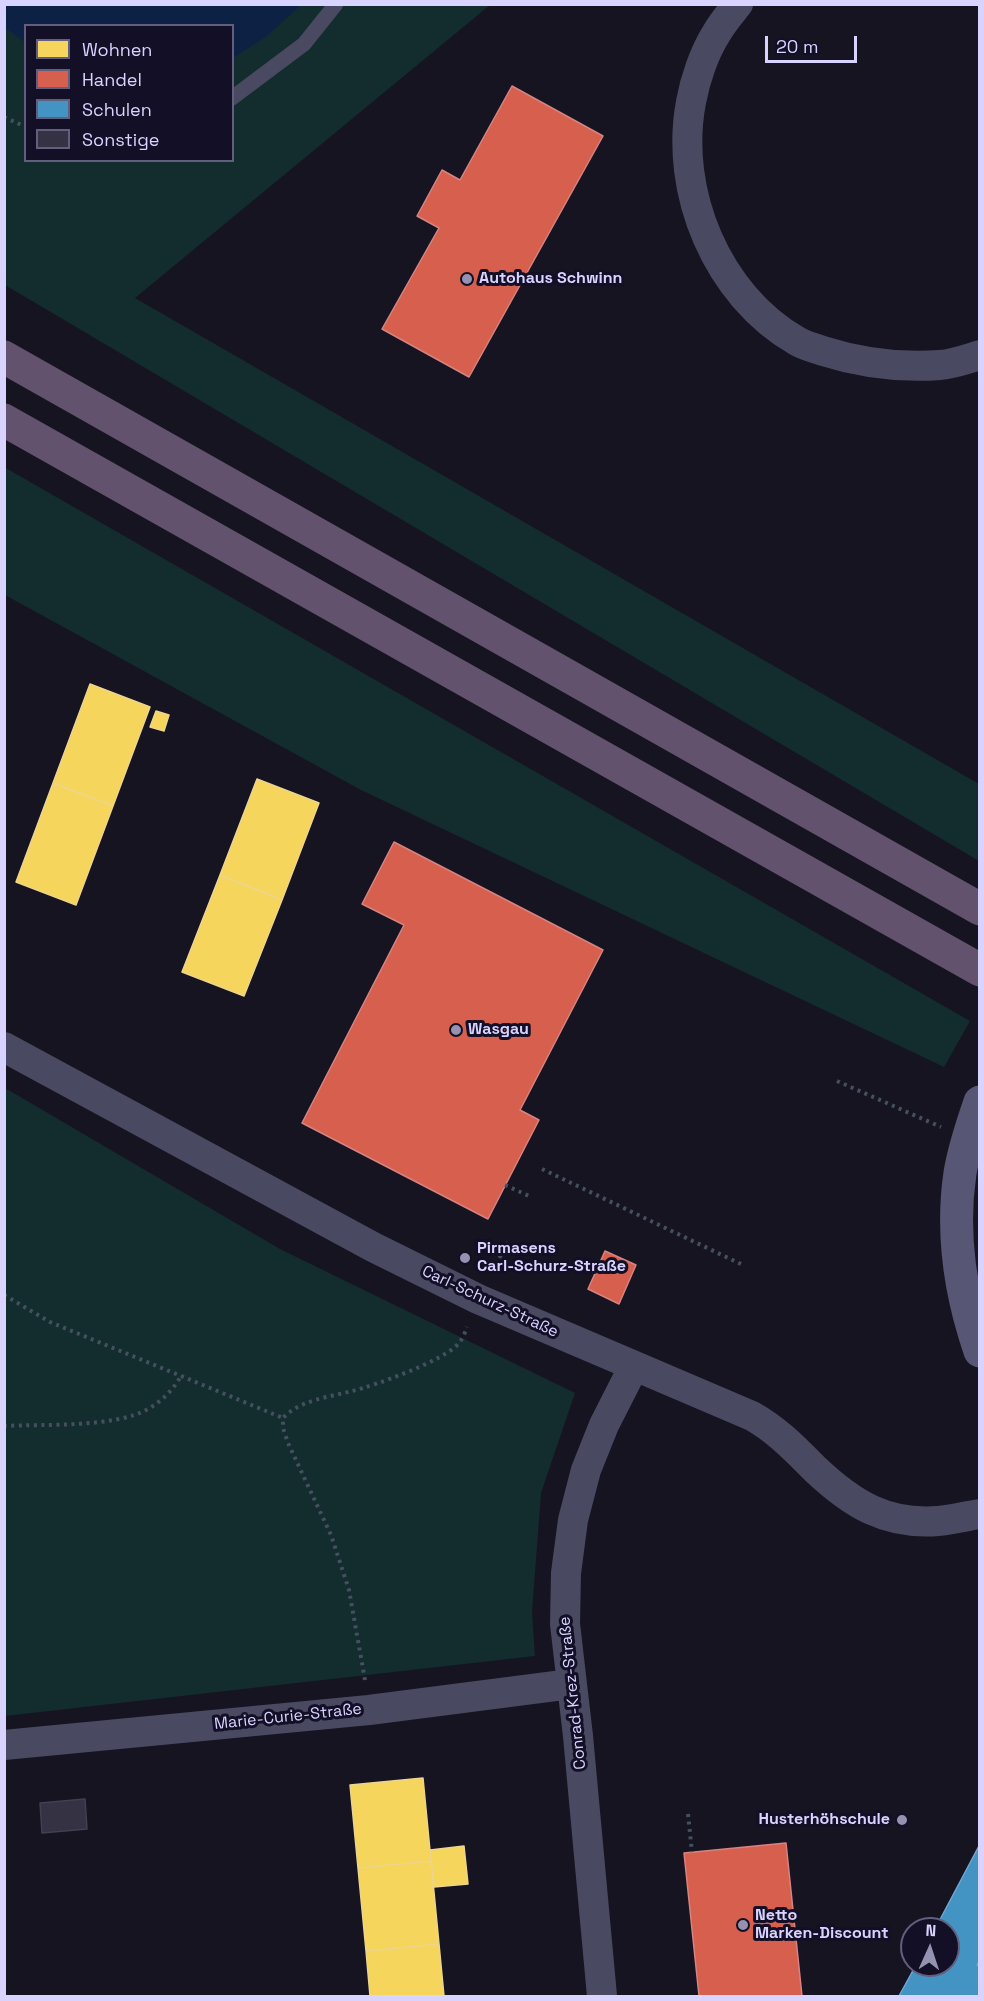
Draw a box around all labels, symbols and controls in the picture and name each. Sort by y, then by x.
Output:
legend [24,24,234,162]
scale bar [768,24,860,62]
text: 20 m [776,35,819,58]
text: Wohnen [82,38,152,61]
text: Handel [82,68,142,91]
text: Schulen [82,98,152,121]
text: Sonstige [82,128,159,151]
place label: Autohaus Schwinn [479,269,622,289]
marker: Autohaus Schwinn [460,272,474,286]
place label: Wasgau [468,1020,529,1040]
marker: Wasgau [449,1023,463,1037]
place label: Pirmasens Carl-Schurz-Straße [477,1239,626,1277]
marker: Pirmasens Carl-Schurz-Straße [458,1251,472,1265]
street label: Carl-Schurz-Straße [419,1262,561,1342]
street label: Conrad-Krez-Straße [555,1616,591,1770]
street label: Marie-Curie-Straße [213,1700,363,1734]
place label: Husterhöhschule [759,1810,890,1830]
marker: Husterhöhschule [895,1813,909,1827]
place label: Netto Marken-Discount [755,1906,888,1944]
north arrow [900,1917,960,1977]
marker: Netto Marken-Discount [736,1918,750,1932]
text: N [925,1920,937,1941]

